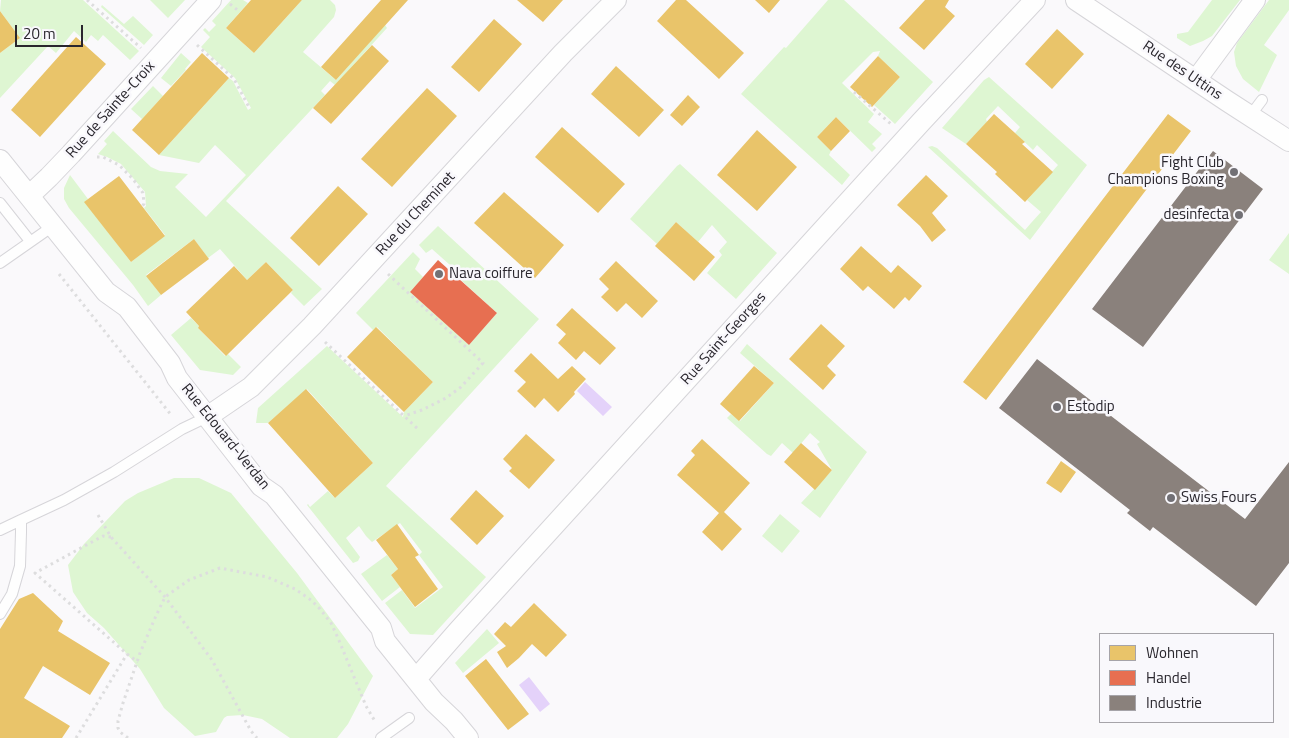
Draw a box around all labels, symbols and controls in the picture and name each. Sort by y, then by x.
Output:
scale bar [18,15,85,47]
text: 20 m [23,22,56,45]
street label: Rue des Uttins [1139,38,1225,104]
street label: Rue de Sainte-Croix [63,58,159,162]
place label: Fight Club Champions Boxing [1107,154,1224,189]
marker: Fight Club Champions Boxing [1228,166,1240,178]
street label: Rue du Cheminet [373,168,459,260]
place label: desinfecta [1163,206,1229,224]
marker: desinfecta [1233,209,1245,221]
place label: Nava coiffure [449,265,533,283]
marker: Nava coiffure [433,268,445,280]
street label: Rue Saint-Georges [678,289,770,389]
street label: Rue Edouard-Verdan [177,380,273,494]
place label: Estodip [1067,398,1115,416]
marker: Estodip [1051,401,1063,413]
place label: Swiss Fours [1181,489,1257,507]
marker: Swiss Fours [1165,492,1177,504]
legend [1099,633,1274,723]
text: Wohnen [1146,641,1199,664]
text: Handel [1146,666,1191,689]
text: Industrie [1146,691,1202,714]

